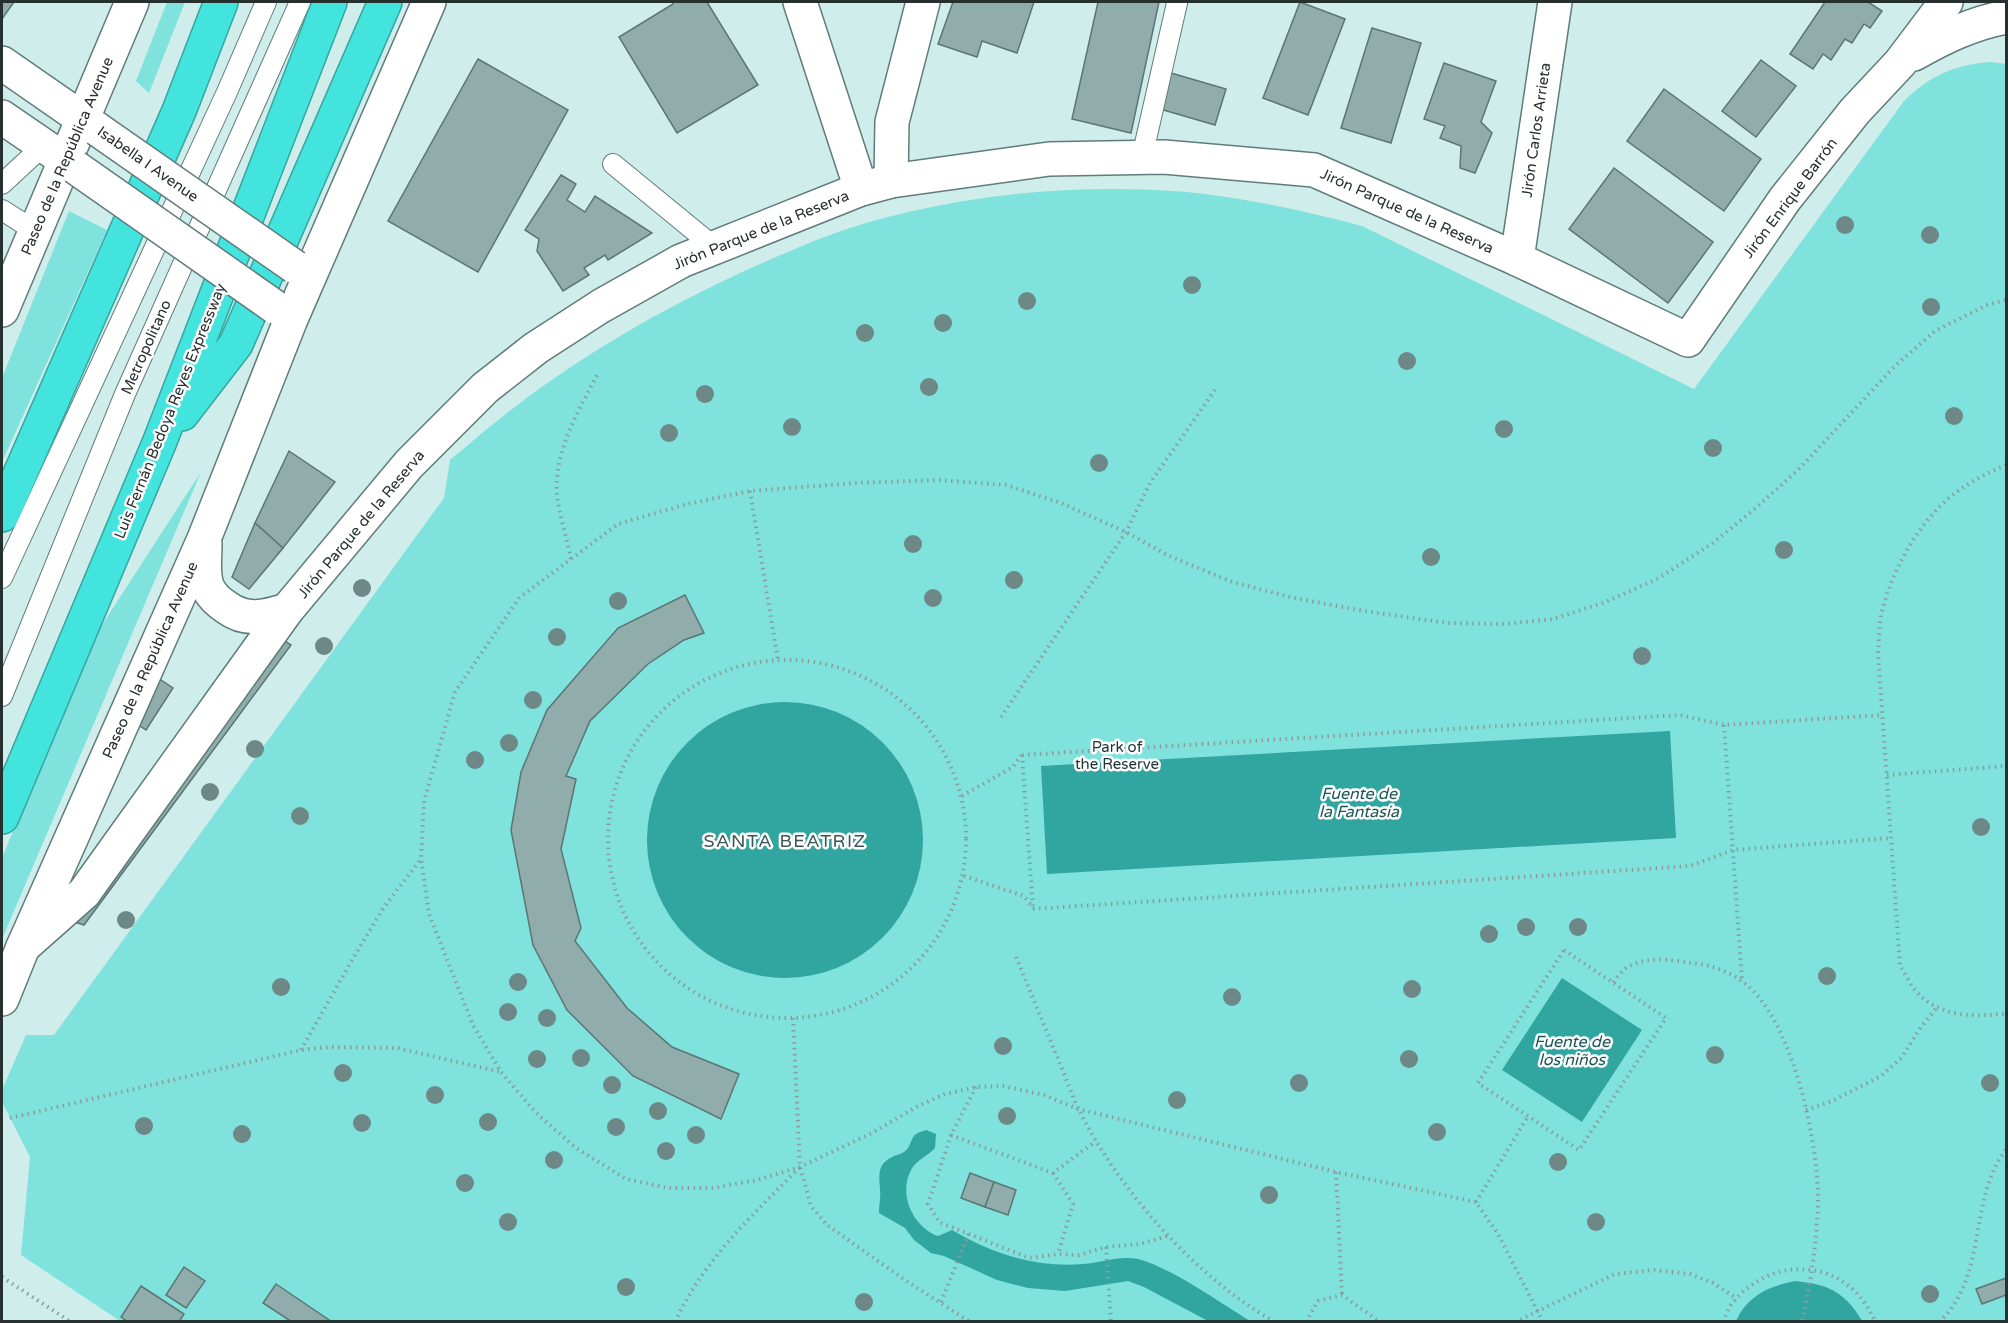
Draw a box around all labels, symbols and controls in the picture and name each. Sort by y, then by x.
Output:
street label: Paseo de la República Avenue [17,54,117,258]
street label: Jirón Carlos Arrieta [1518,61,1554,199]
street label: Isabella I Avenue [94,122,202,206]
street label: Jirón Enrique Barrón [1739,134,1841,262]
street label: Jirón Parque de la Reserva [1318,165,1496,257]
street label: Jirón Parque de la Reserva [671,186,851,274]
street label: Luis Fernán Bedoya Reyes Expressway [110,281,230,541]
street label: Metropolitano [117,297,175,397]
street label: Jirón Parque de la Reserva [294,446,428,602]
street label: Paseo de la República Avenue [98,559,202,761]
park label: Park of the Reserve [1075,738,1159,773]
water label: Fuente de la Fantasía [1319,784,1400,822]
district label: SANTA BEATRIZ [703,830,867,852]
water label: Fuente de los niños [1534,1032,1611,1070]

